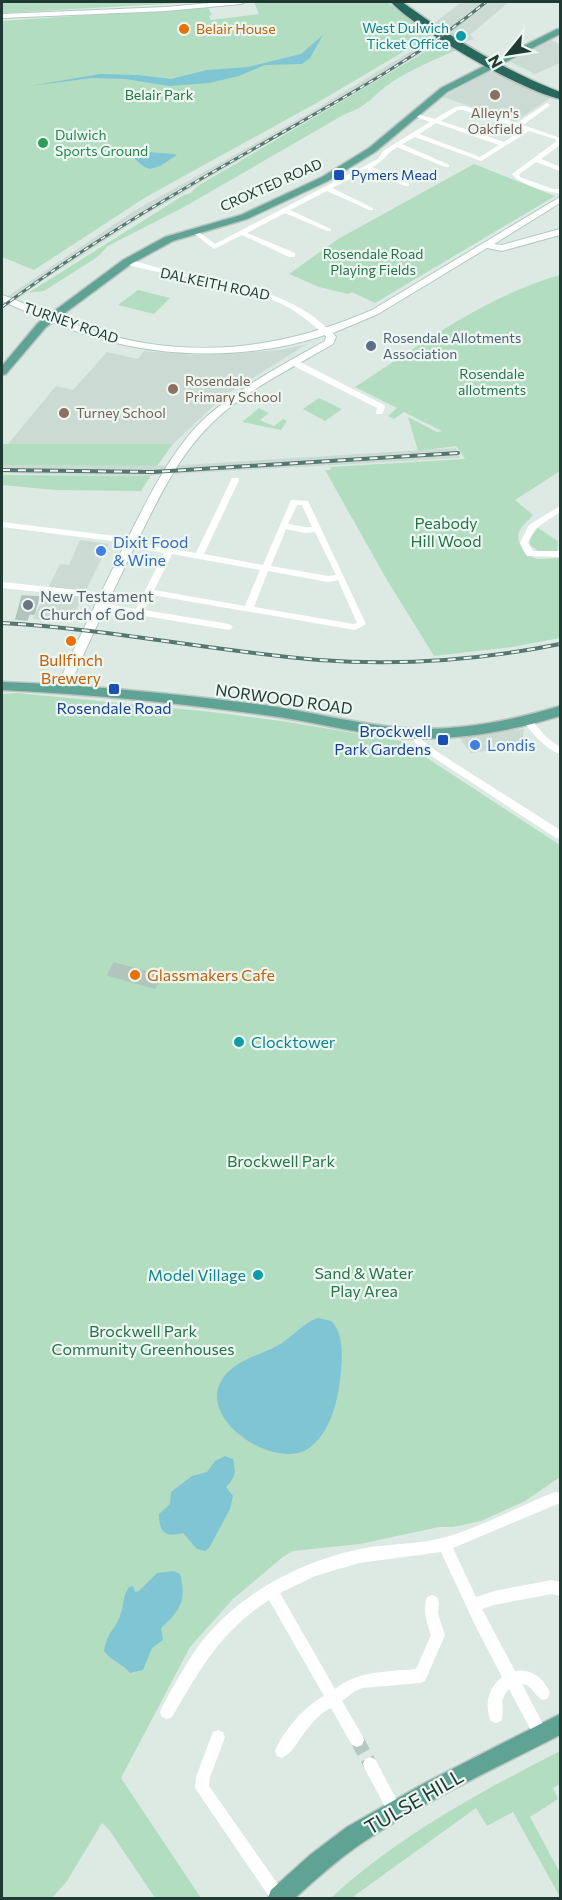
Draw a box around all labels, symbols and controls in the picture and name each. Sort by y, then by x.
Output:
place label: West Dulwich Ticket Office [362,19,449,52]
place label: Belair House [196,20,276,37]
marker: Belair House [177,22,191,36]
north arrow [478,24,538,84]
marker: West Dulwich Ticket Office [454,29,468,43]
text: N [483,52,506,72]
park label: Belair Park [125,86,194,103]
marker: Alleyn's Oakfield [488,88,502,102]
place label: Alleyn's Oakfield [468,104,522,137]
place label: Dulwich Sports Ground [55,126,148,159]
marker: Dulwich Sports Ground [36,136,50,150]
street label: CROXTED ROAD [217,154,324,215]
place label: Pymers Mead [351,166,437,183]
marker: Pymers Mead [332,168,346,182]
park label: Rosendale Road Playing Fields [323,245,423,278]
street label: DALKEITH ROAD [159,264,271,303]
street label: TURNEY ROAD [21,298,121,347]
place label: Rosendale Allotments Association [383,329,521,362]
marker: Rosendale Allotments Association [364,339,378,353]
park label: Rosendale allotments [458,365,526,398]
place label: Rosendale Primary School [185,372,281,405]
marker: Rosendale Primary School [166,382,180,396]
place label: Turney School [76,404,166,421]
marker: Turney School [57,406,71,420]
park label: Peabody Hill Wood [411,513,481,550]
place label: Dixit Food & Wine [113,532,188,569]
marker: Dixit Food & Wine [94,544,108,558]
place label: New Testament Church of God [40,586,154,623]
marker: New Testament Church of God [21,598,35,612]
marker: Bullfinch Brewery [64,634,78,648]
place label: Bullfinch Brewery [39,650,103,687]
street label: NORWOOD ROAD [214,679,354,718]
marker: Rosendale Road [107,682,121,696]
place label: Rosendale Road [56,698,172,717]
place label: Brockwell Park Gardens [334,721,431,758]
marker: Brockwell Park Gardens [436,733,450,747]
place label: Londis [487,735,536,754]
marker: Londis [468,738,482,752]
place label: Glassmakers Cafe [147,965,275,984]
marker: Glassmakers Cafe [128,968,142,982]
place label: Clocktower [251,1032,336,1051]
marker: Clocktower [232,1035,246,1049]
park label: Brockwell Park [227,1151,335,1170]
park label: Sand & Water Play Area [314,1263,414,1300]
place label: Model Village [148,1265,246,1284]
marker: Model Village [251,1268,265,1282]
park label: Brockwell Park Community Greenhouses [51,1321,235,1358]
street label: TULSE HILL [360,1763,467,1839]

